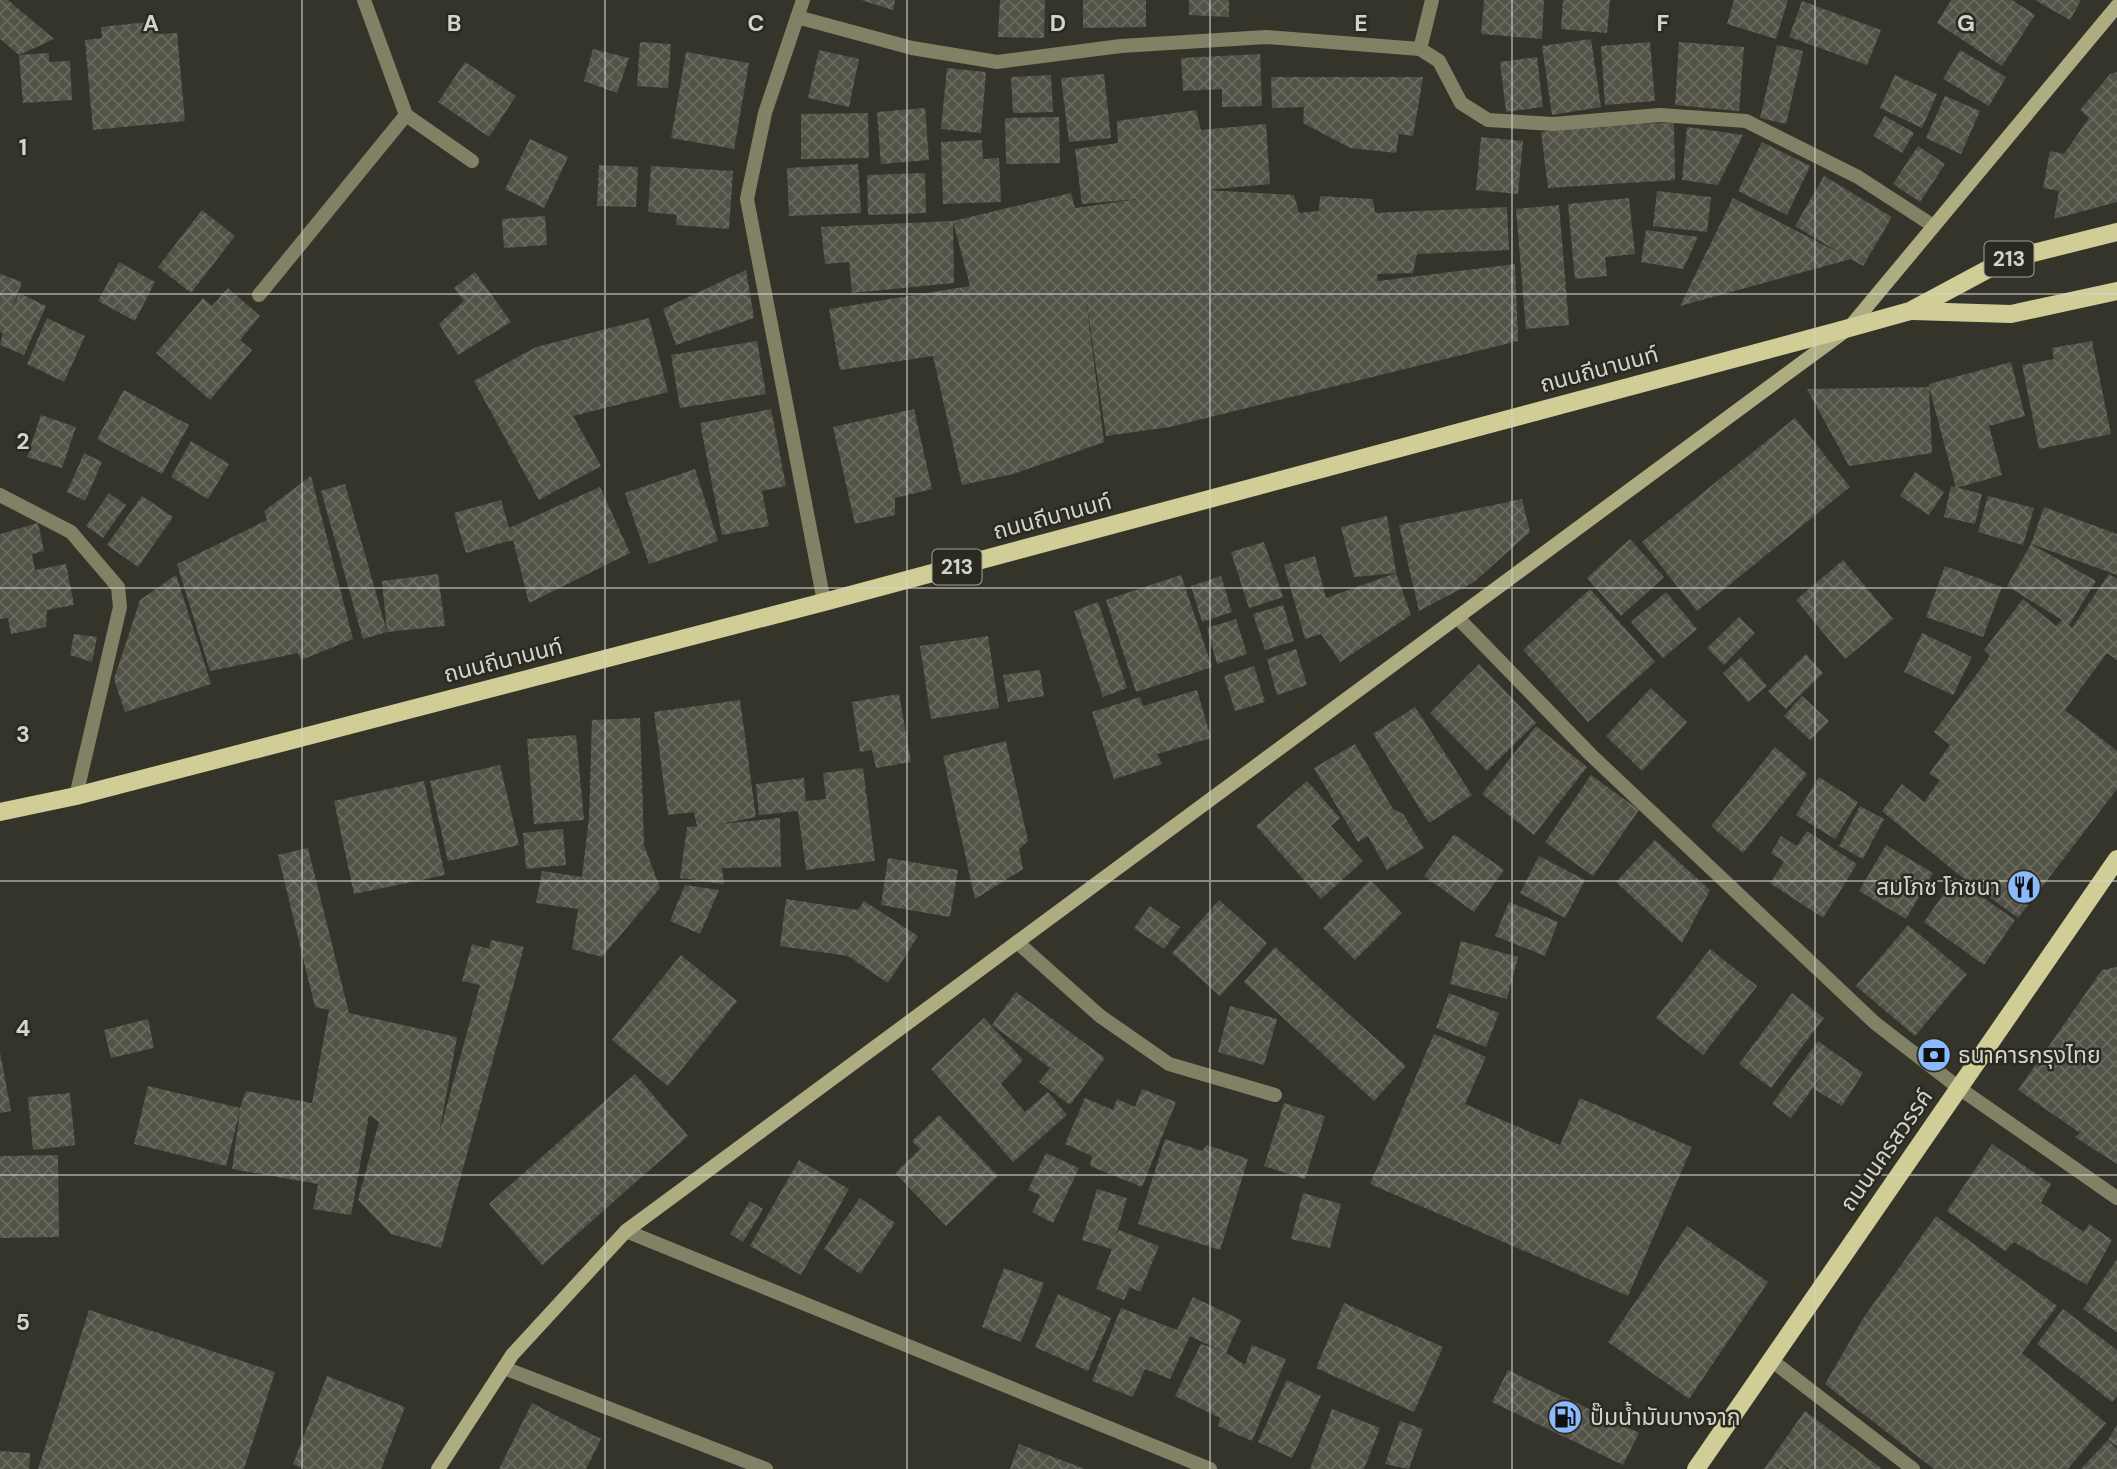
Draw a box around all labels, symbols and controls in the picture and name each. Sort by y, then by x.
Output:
text: A [143,8,159,38]
text: B [447,8,461,38]
text: C [748,8,764,38]
text: D [1050,8,1066,38]
text: E [1354,8,1368,38]
text: F [1657,8,1670,38]
text: G [1957,8,1975,38]
text: 1 [19,132,27,162]
road number: 213 [1984,242,2034,276]
street label: ถนนถีนานนท์ [1536,339,1662,399]
text: 2 [16,426,30,456]
street label: ถนนถีนานนท์ [989,486,1115,546]
road number: 213 [932,550,982,584]
street label: ถนนถีนานนท์ [440,631,566,689]
text: 3 [16,719,30,749]
restaurant icon: สมโภช โภชนา [2005,868,2043,906]
place label: สมโภช โภชนา [1876,872,2000,902]
text: 4 [16,1013,31,1043]
bank icon: ธนาคารกรุงไทย [1915,1036,1953,1074]
place label: ธนาคารกรุงไทย [1958,1040,2101,1070]
street label: ถนนนครสวรรค์ [1833,1083,1939,1217]
text: 5 [16,1307,30,1337]
fuel station icon: ปั๊มน้ำมันบางจาก [1546,1398,1584,1436]
place label: ปั๊มน้ำมันบางจาก [1590,1401,1741,1432]

